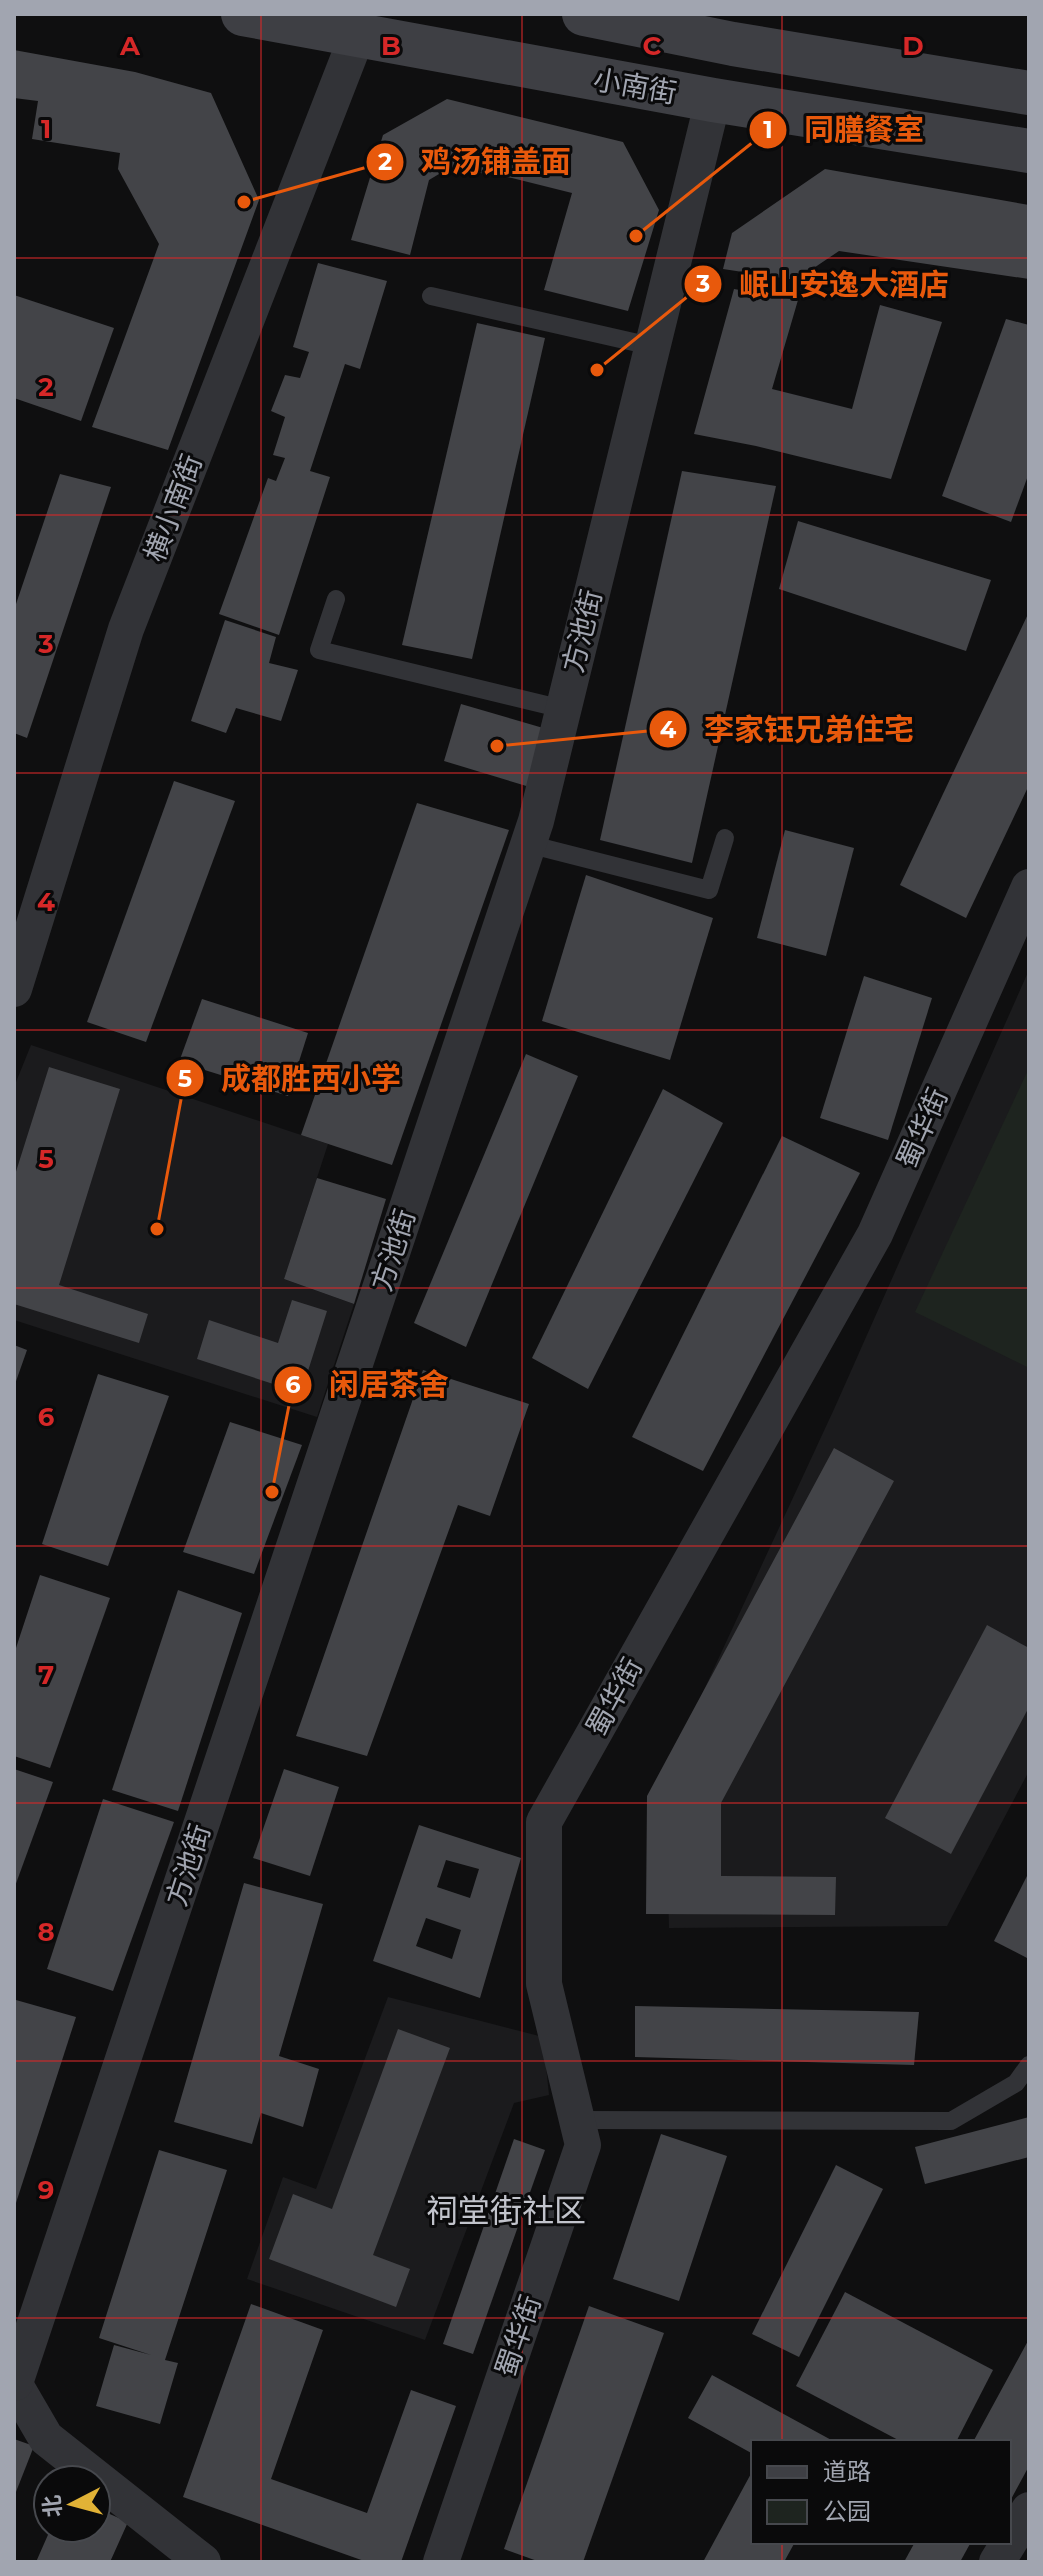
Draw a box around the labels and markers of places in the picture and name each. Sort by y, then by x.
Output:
callout: 同膳餐室 [748,103,940,157]
callout: 鸡汤铺盖面 [365,135,587,189]
callout: 岷山安逸大酒店 [683,257,965,311]
callout: 李家钰兄弟住宅 [648,702,930,756]
callout: 成都胜西小学 [165,1051,417,1105]
callout: 闲居茶舍 [273,1358,465,1412]

